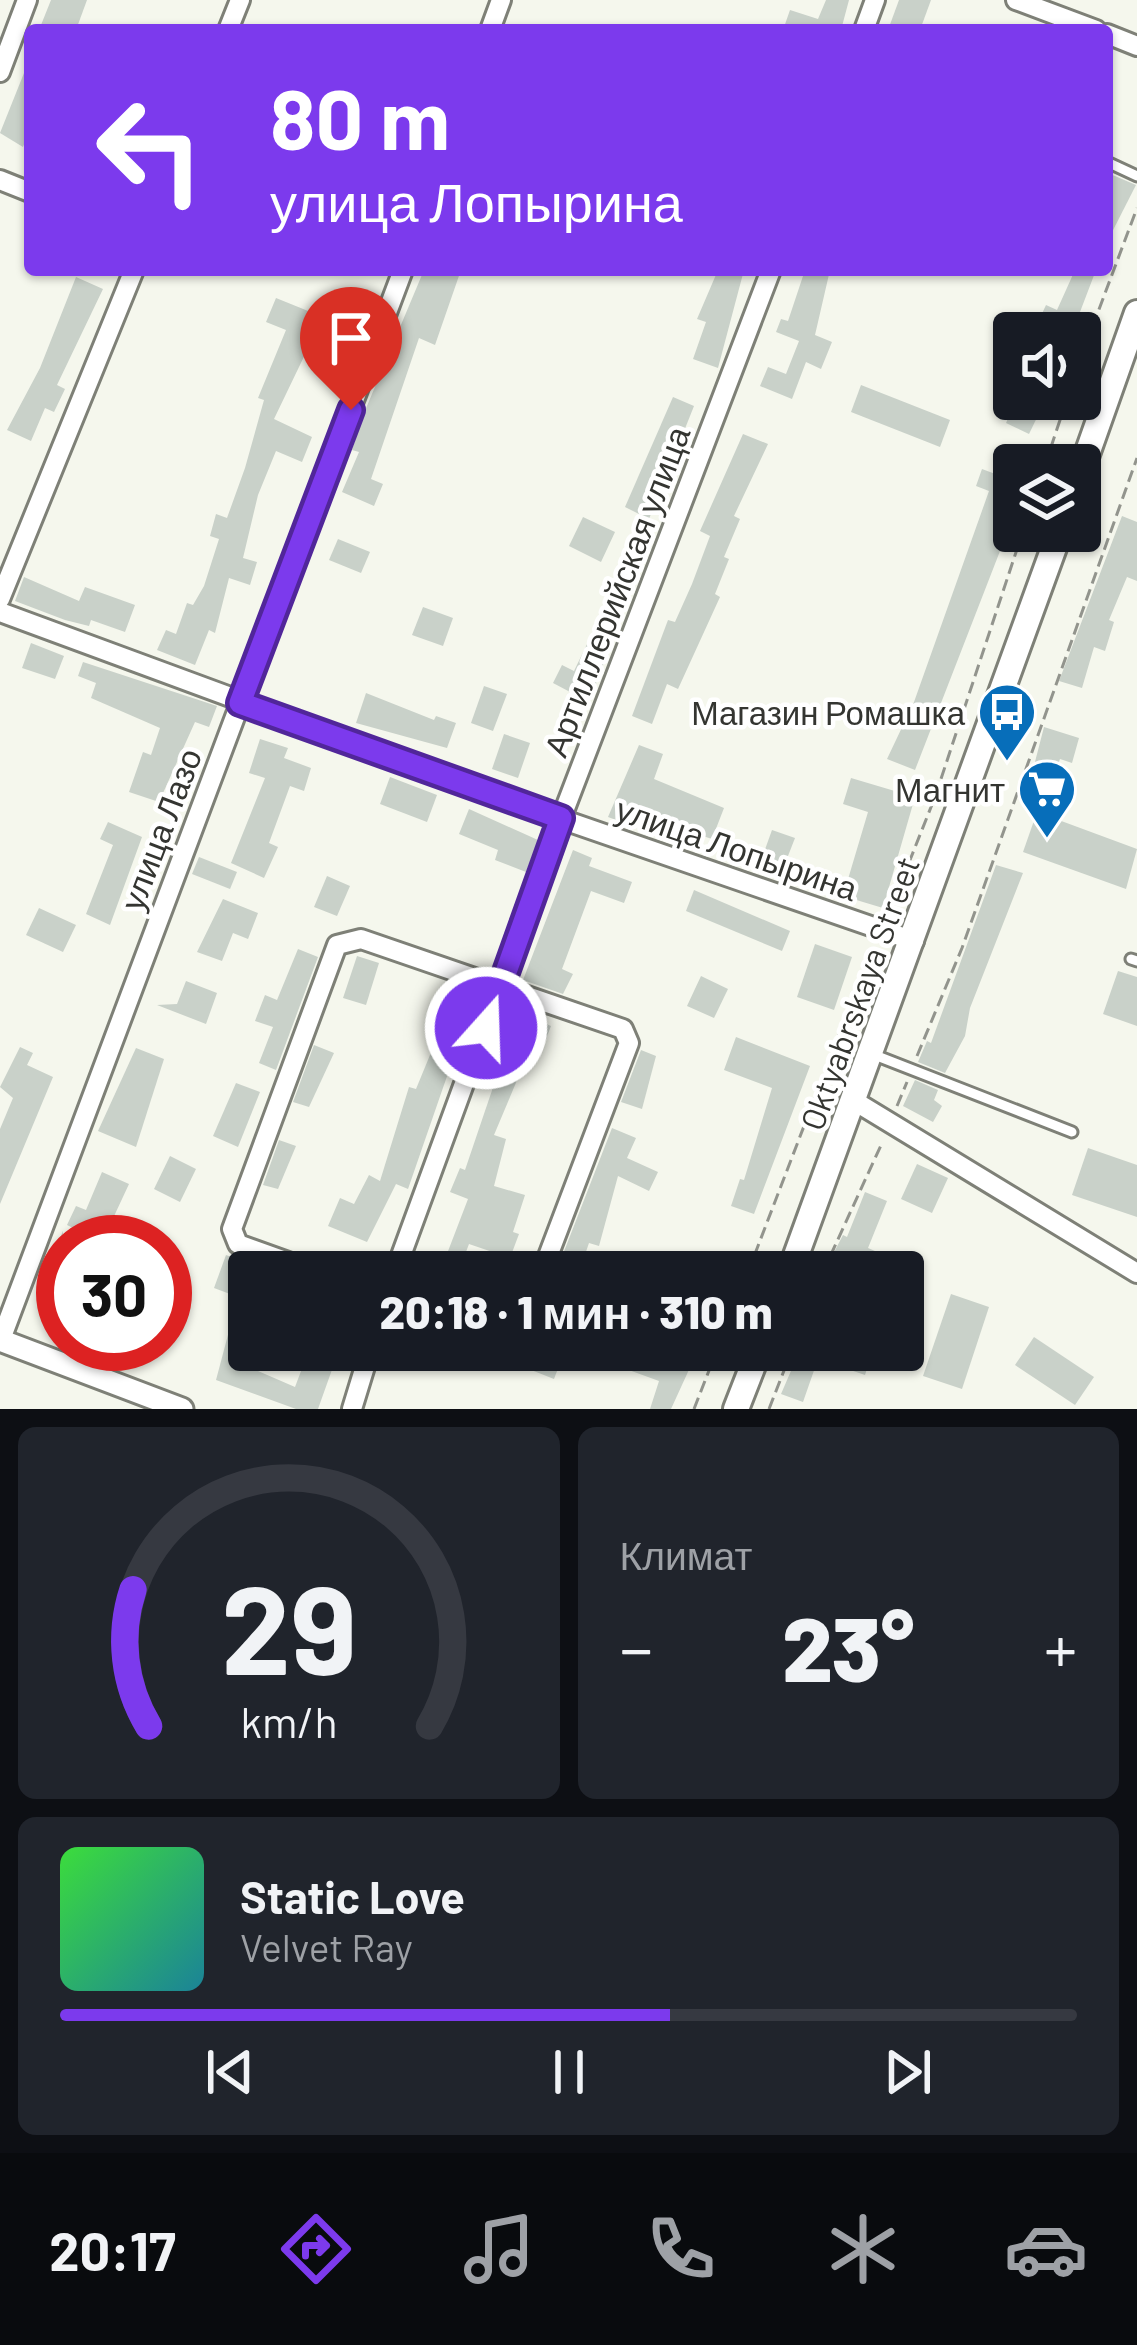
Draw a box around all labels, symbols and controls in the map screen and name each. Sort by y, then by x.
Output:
text: 80 m [270,66,450,167]
icon: left [72,72,228,228]
text: улица Лопырина [270,168,683,233]
pin [300,287,402,410]
icon: arrive [318,305,384,371]
map controls [993,312,1101,552]
button: sound [993,312,1101,420]
street label: Артиллерийская улица [535,420,698,762]
button: layers [993,444,1101,552]
bus stop icon: Магазин Ромашка [976,681,1038,763]
place label: Магазин Ромашка [691,692,966,732]
street label: улица Лазо [111,742,209,916]
supermarket icon: Магнит [1016,758,1078,840]
place label: Магнит [895,769,1005,809]
street label: улица Лопырина [611,788,863,908]
street label: Oktyabrskaya Street [791,851,927,1135]
position arrow [423,965,549,1091]
speed limit sign: 30 [36,1215,192,1371]
text: 20:18 · 1 мин · 310 m [380,1284,772,1338]
text: Климат [620,1531,752,1578]
text: 29 [221,1550,357,1700]
text: 23° [782,1592,915,1700]
text: − [620,1607,653,1686]
text: + [1044,1607,1077,1686]
text: km/h [240,1695,337,1747]
text: Static Love [240,1869,465,1923]
text: Velvet Ray [240,1923,413,1970]
icon: previous [197,2039,263,2105]
icon: pause [536,2039,602,2105]
icon: next [875,2039,941,2105]
icon: directions [274,2207,358,2291]
icon: music [457,2207,541,2291]
icon: phone [639,2207,723,2291]
icon: climate [821,2207,905,2291]
icon: car [1004,2207,1088,2291]
text: 20:17 [49,2217,176,2282]

